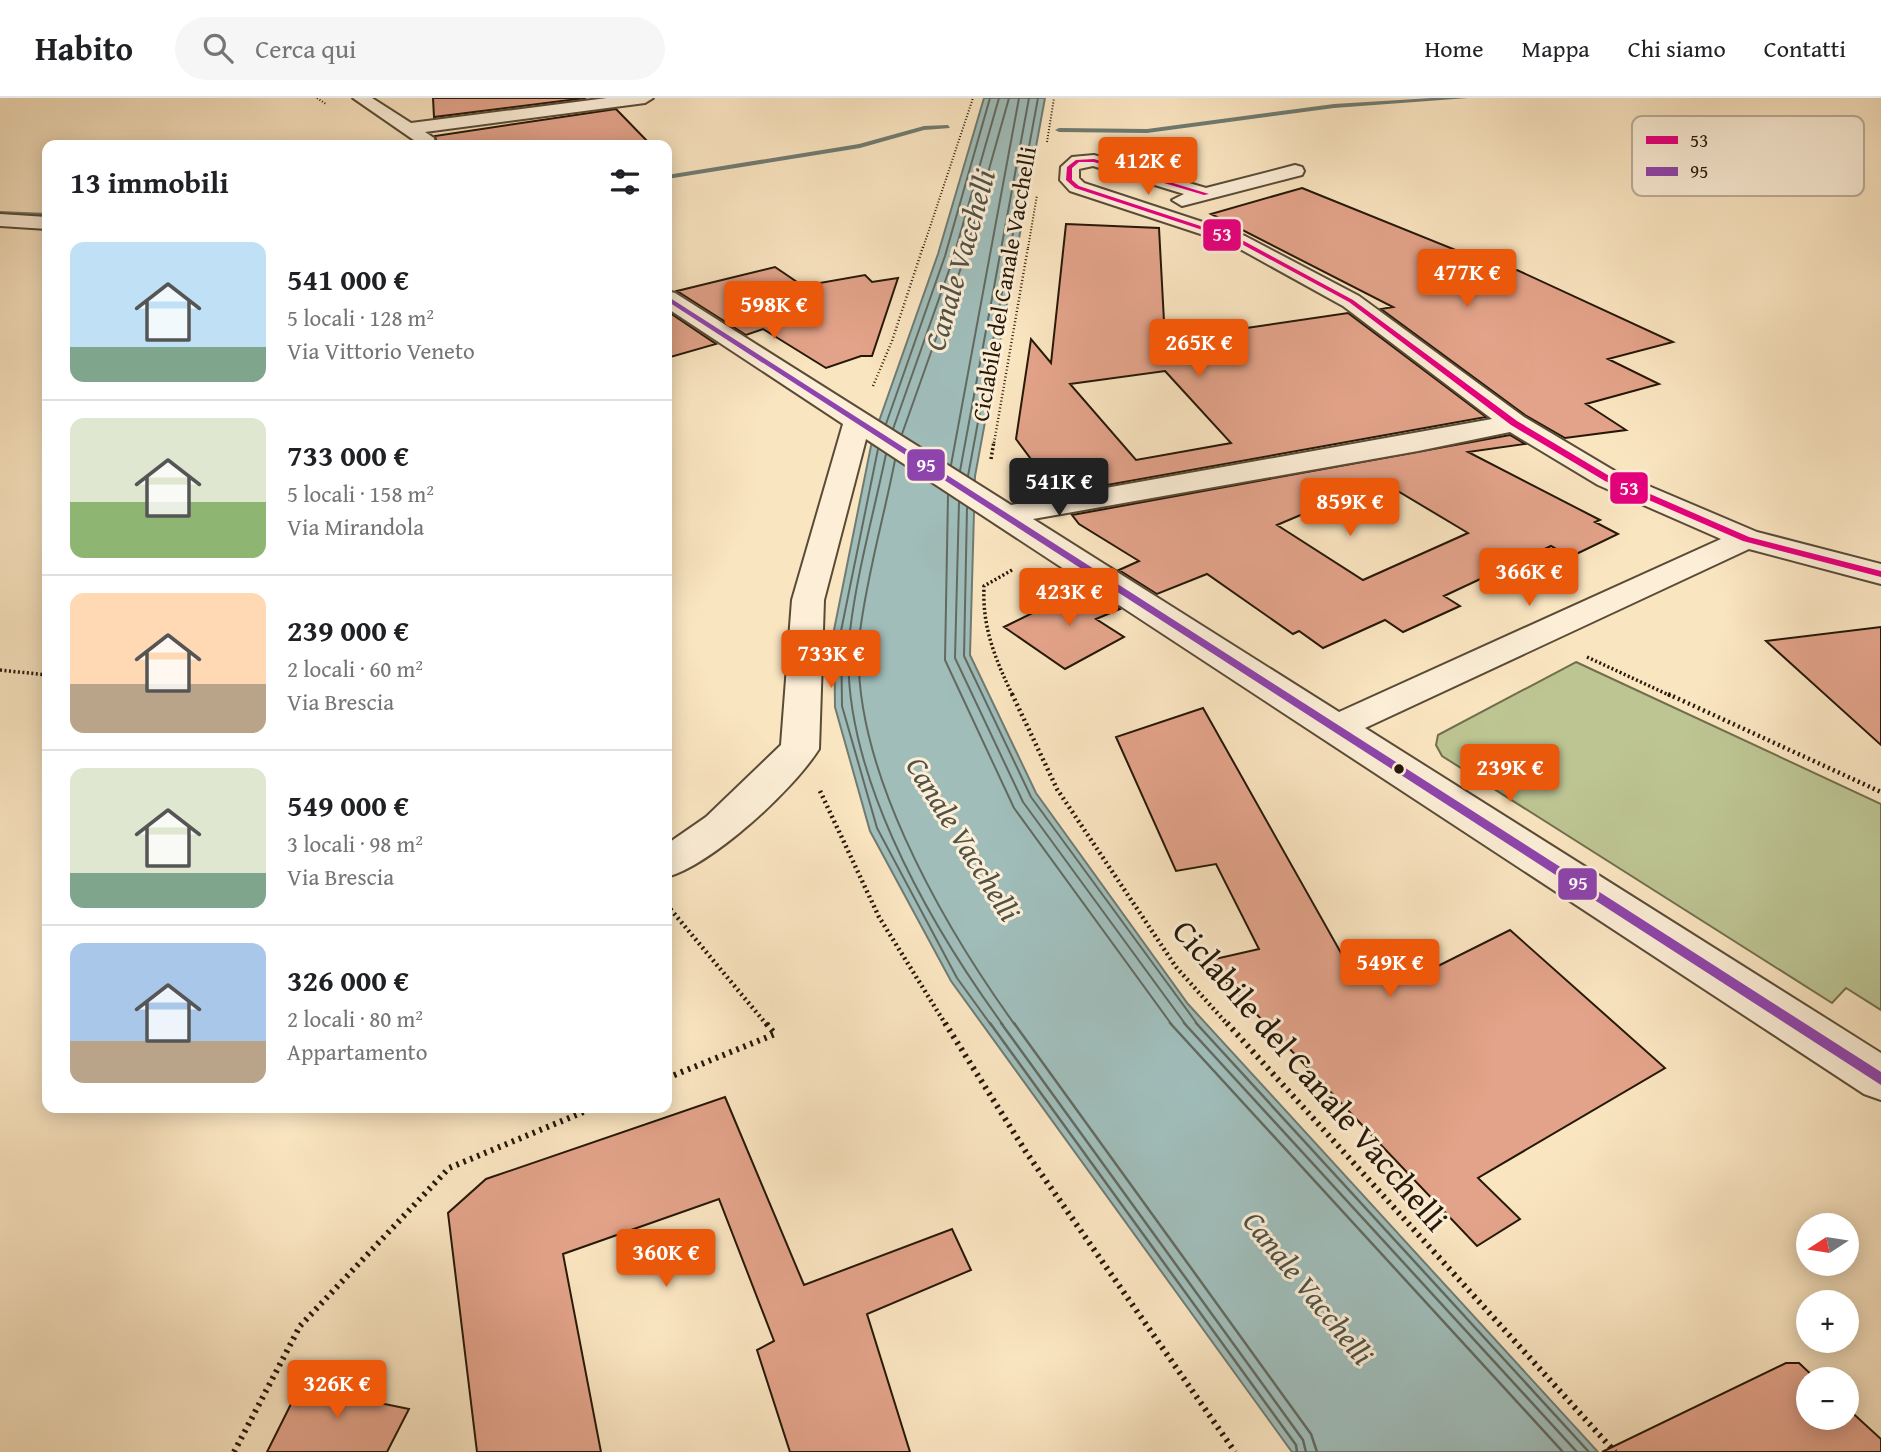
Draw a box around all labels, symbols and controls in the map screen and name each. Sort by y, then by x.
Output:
search box [175,17,665,80]
text: Habito [35,24,133,72]
icon: search [199,29,237,67]
text: Cerca qui [255,29,356,68]
text: Home [1424,31,1483,66]
text: Mappa [1521,31,1590,66]
text: Chi siamo [1628,31,1726,66]
text: Contatti [1764,31,1846,66]
legend [1632,116,1864,196]
text: 53 [1690,126,1708,154]
pin: 412K € [1091,138,1205,197]
text: 412K € [1114,143,1182,176]
street label: Ciclabile del Canale Vacchelli [963,144,1044,424]
text: 95 [1690,157,1708,185]
text: 13 immobili [70,160,229,204]
icon: filters [606,163,644,201]
water label: Canale Vacchelli [912,164,1006,356]
line badge: 53 [1202,218,1242,252]
text: 53 [1212,220,1232,248]
pin: 477K € [1410,250,1524,309]
text: 477K € [1433,255,1501,288]
text: 541 000 € [287,257,409,301]
icon: home [126,270,210,354]
pin: 598K € [717,282,831,341]
text: 598K € [740,287,808,320]
text: 5 locali · 128 m² [287,301,434,334]
pin: 265K € [1142,320,1256,379]
text: 265K € [1165,325,1233,358]
text: Via Vittorio Veneto [287,334,475,367]
text: 733 000 € [287,433,409,477]
icon: home [126,446,210,530]
line badge: 95 [906,448,946,482]
text: 95 [916,451,936,479]
pin: 541K € [1002,458,1116,518]
text: 541K € [1025,464,1093,497]
line badge: 53 [1609,471,1649,505]
text: 53 [1619,474,1639,502]
text: 5 locali · 158 m² [287,477,434,510]
pin: 859K € [1293,478,1407,538]
text: 859K € [1316,484,1384,517]
text: Via Mirandola [287,510,424,543]
pin: 366K € [1472,548,1586,608]
text: 366K € [1495,554,1563,587]
pin: 423K € [1012,568,1126,628]
text: 423K € [1035,574,1103,607]
text: 239 000 € [287,608,409,652]
icon: home [126,621,210,705]
pin: 733K € [774,630,888,690]
text: 733K € [797,636,865,669]
text: 2 locali · 60 m² [287,652,423,685]
text: Via Brescia [287,685,394,718]
pin: 239K € [1453,744,1567,804]
water label: Canale Vacchelli [896,748,1032,930]
text: 239K € [1476,750,1544,783]
unlabelled marker [1392,762,1406,776]
text: 549 000 € [287,783,409,827]
icon: home [126,796,210,880]
text: 3 locali · 98 m² [287,827,423,860]
text: Via Brescia [287,860,394,893]
line badge: 95 [1557,867,1598,901]
text: 95 [1568,869,1588,897]
street label: Ciclabile del Canale Vacchelli [1162,908,1460,1242]
pin: 549K € [1333,940,1447,999]
text: 549K € [1356,945,1424,978]
text: 326 000 € [287,958,409,1002]
icon: home [126,971,210,1055]
text: 2 locali · 80 m² [287,1002,423,1035]
text: Appartamento [287,1035,427,1068]
water label: Canale Vacchelli [1233,1201,1385,1374]
north arrow [1796,1213,1858,1276]
map controls [1796,1213,1859,1430]
pin: 360K € [609,1230,723,1289]
text: 360K € [632,1235,700,1268]
button: + [1796,1290,1859,1353]
pin: 326K € [280,1360,394,1420]
text: 326K € [303,1366,371,1399]
button: − [1796,1367,1859,1430]

